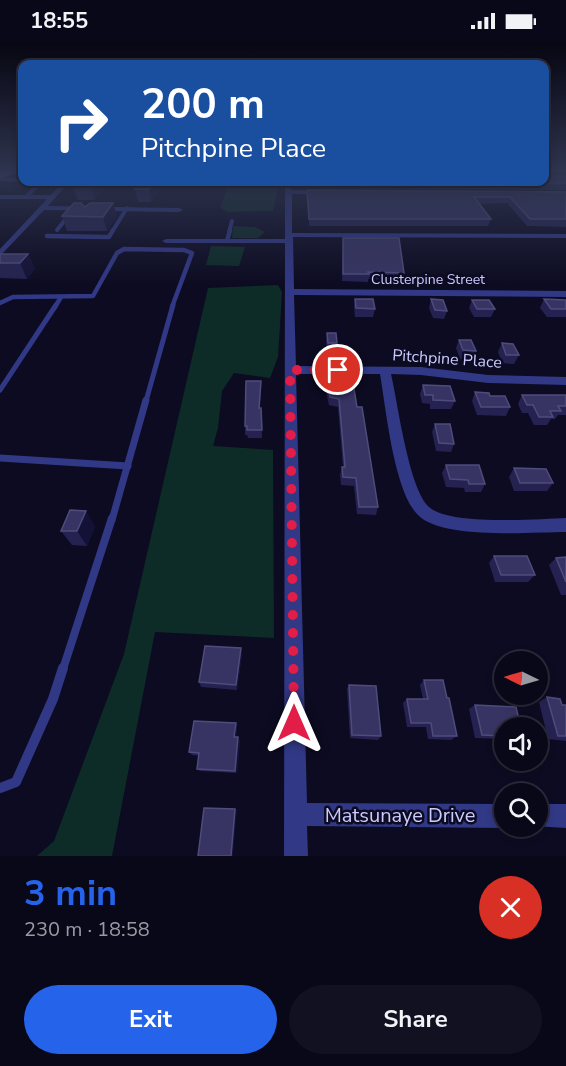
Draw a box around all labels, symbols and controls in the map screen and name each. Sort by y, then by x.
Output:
text: 18:55 [30,6,88,36]
text: 200 m [141,76,265,133]
icon: right [42,84,120,162]
text: Pitchpine Place [141,130,326,167]
street label: Clusterpine Street [371,270,485,289]
pin [312,344,363,395]
street label: Pitchpine Place [392,344,502,374]
icon: arrive [321,353,354,386]
north arrow [494,651,548,705]
map controls [494,651,548,837]
position arrow [262,691,326,755]
button: sound [494,717,548,771]
button: search [494,783,548,837]
street label: Matsunaye Drive [325,802,475,829]
text: 3 min [24,869,117,918]
button: close [479,876,542,939]
text: 230 m · 18:58 [24,916,150,943]
button: Exit [24,985,277,1054]
button: Share [289,985,542,1054]

